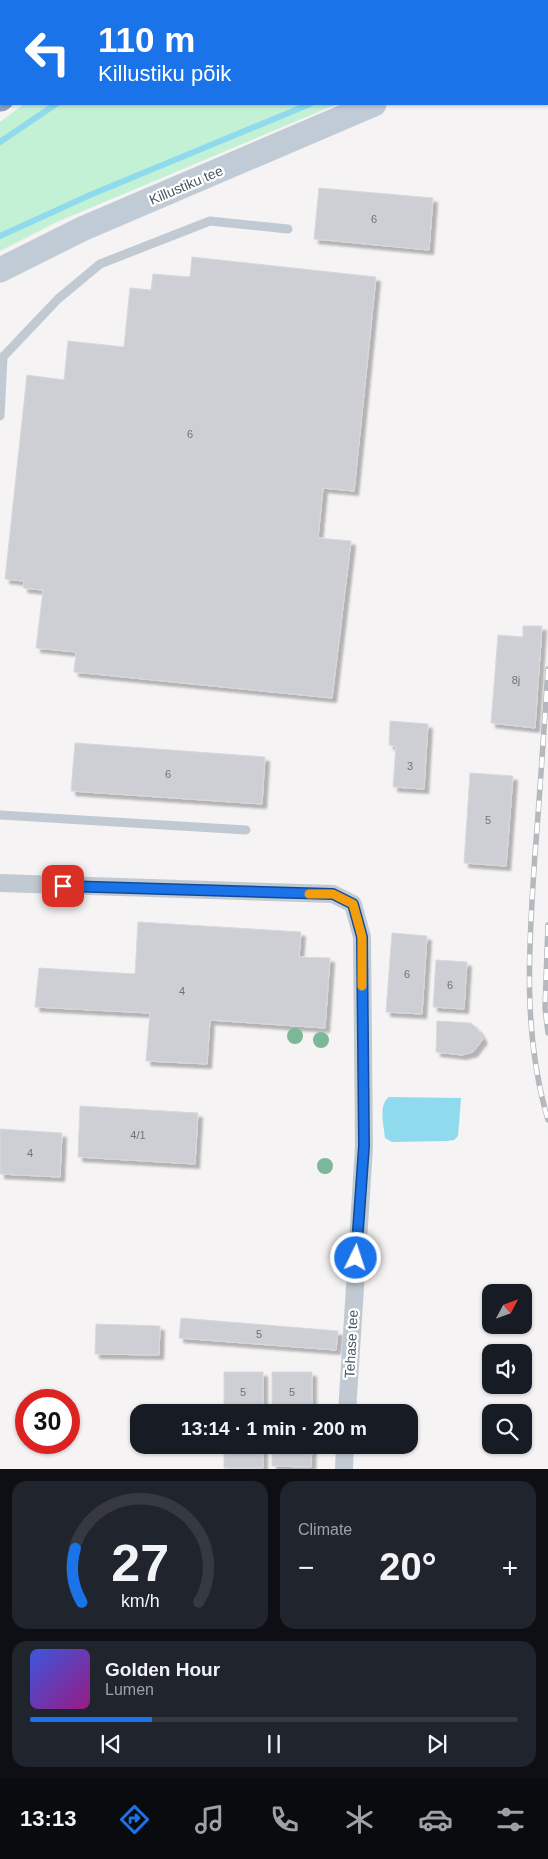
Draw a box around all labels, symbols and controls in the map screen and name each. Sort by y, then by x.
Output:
icon: left [15,20,80,85]
text: 110 m [98,20,195,59]
text: Killustiku põik [98,61,231,86]
street label: Killustiku tee [147,162,225,208]
house number: 6 [371,213,377,225]
house number: 6 [187,428,193,440]
house number: 8j [512,674,520,686]
house number: 3 [407,760,413,772]
house number: 6 [165,768,171,780]
house number: 5 [485,814,491,826]
pin [42,865,84,907]
icon: arrive [49,872,77,900]
house number: 6 [404,968,410,980]
house number: 6 [447,979,453,991]
house number: 4 [179,985,185,997]
house number: 4/1 [130,1129,146,1141]
house number: 4 [27,1147,33,1159]
position arrow [329,1231,381,1283]
north arrow [482,1284,532,1334]
map controls [482,1284,532,1454]
street label: Tehase tee [341,1309,361,1379]
house number: 5 [256,1328,262,1340]
button: sound [482,1344,532,1394]
house number: 5 [240,1386,246,1398]
house number: 5 [289,1386,295,1398]
speed limit sign: 30 [15,1389,80,1454]
button: search [482,1404,532,1454]
text: 13:14 · 1 min · 200 m [181,1418,367,1439]
text: Climate [298,1521,352,1538]
text: 27 [111,1534,169,1592]
text: 20° [379,1546,437,1588]
text: − [298,1552,314,1583]
text: + [502,1552,518,1583]
text: km/h [121,1591,159,1611]
text: Golden Hour [105,1659,220,1680]
text: Lumen [105,1681,154,1698]
icon: previous [97,1730,125,1758]
icon: pause [260,1730,288,1758]
icon: next [423,1730,451,1758]
icon: directions [117,1802,152,1837]
icon: music [192,1802,227,1837]
icon: phone [267,1802,302,1837]
icon: climate [342,1802,377,1837]
icon: car [418,1802,453,1837]
icon: filters [493,1802,528,1837]
text: 13:13 [20,1806,76,1831]

